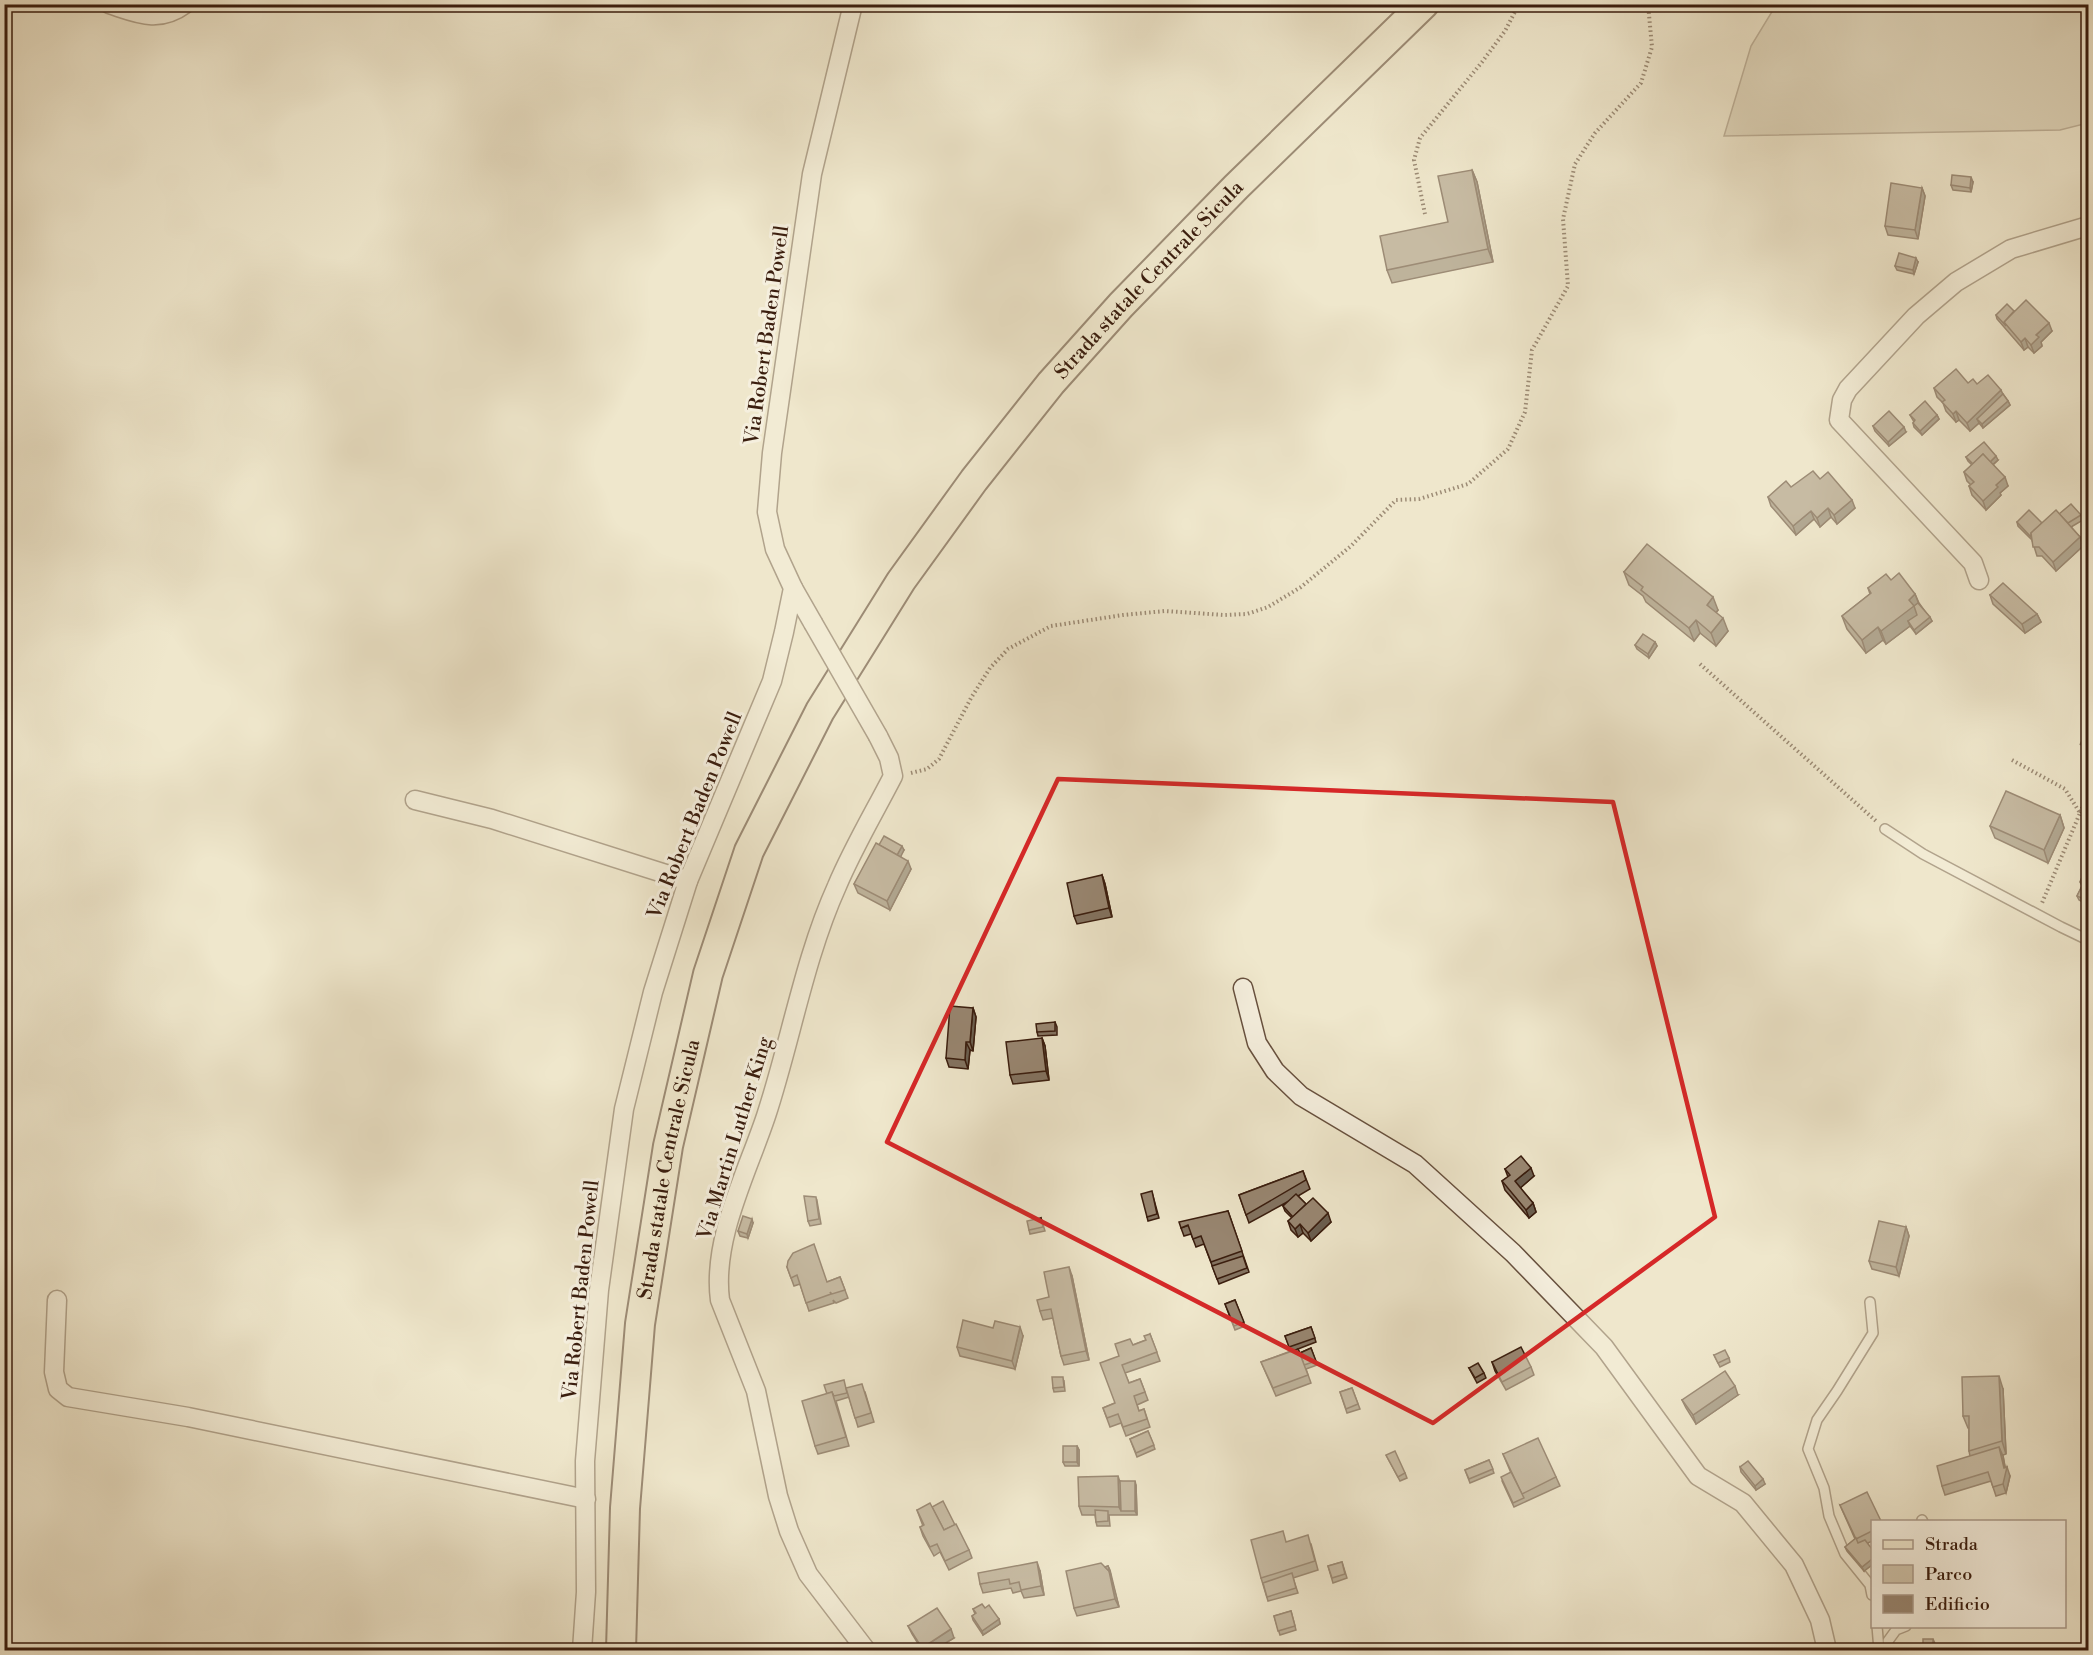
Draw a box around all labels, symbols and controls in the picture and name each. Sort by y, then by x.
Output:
street label: Strada statale Centrale Sicula [1050,175,1250,385]
street label: Via Robert Baden Powell [740,224,795,448]
street label: Via Robert Baden Powell [642,708,748,924]
street label: Via Martin Luther King [692,1033,778,1244]
street label: Strada statale Centrale Sicula [633,1036,707,1301]
street label: Via Robert Baden Powell [557,1179,605,1403]
legend [1871,1520,2066,1628]
text: Strada [1925,1533,1979,1556]
text: Parco [1925,1563,1972,1586]
text: Edificio [1925,1593,1990,1616]

